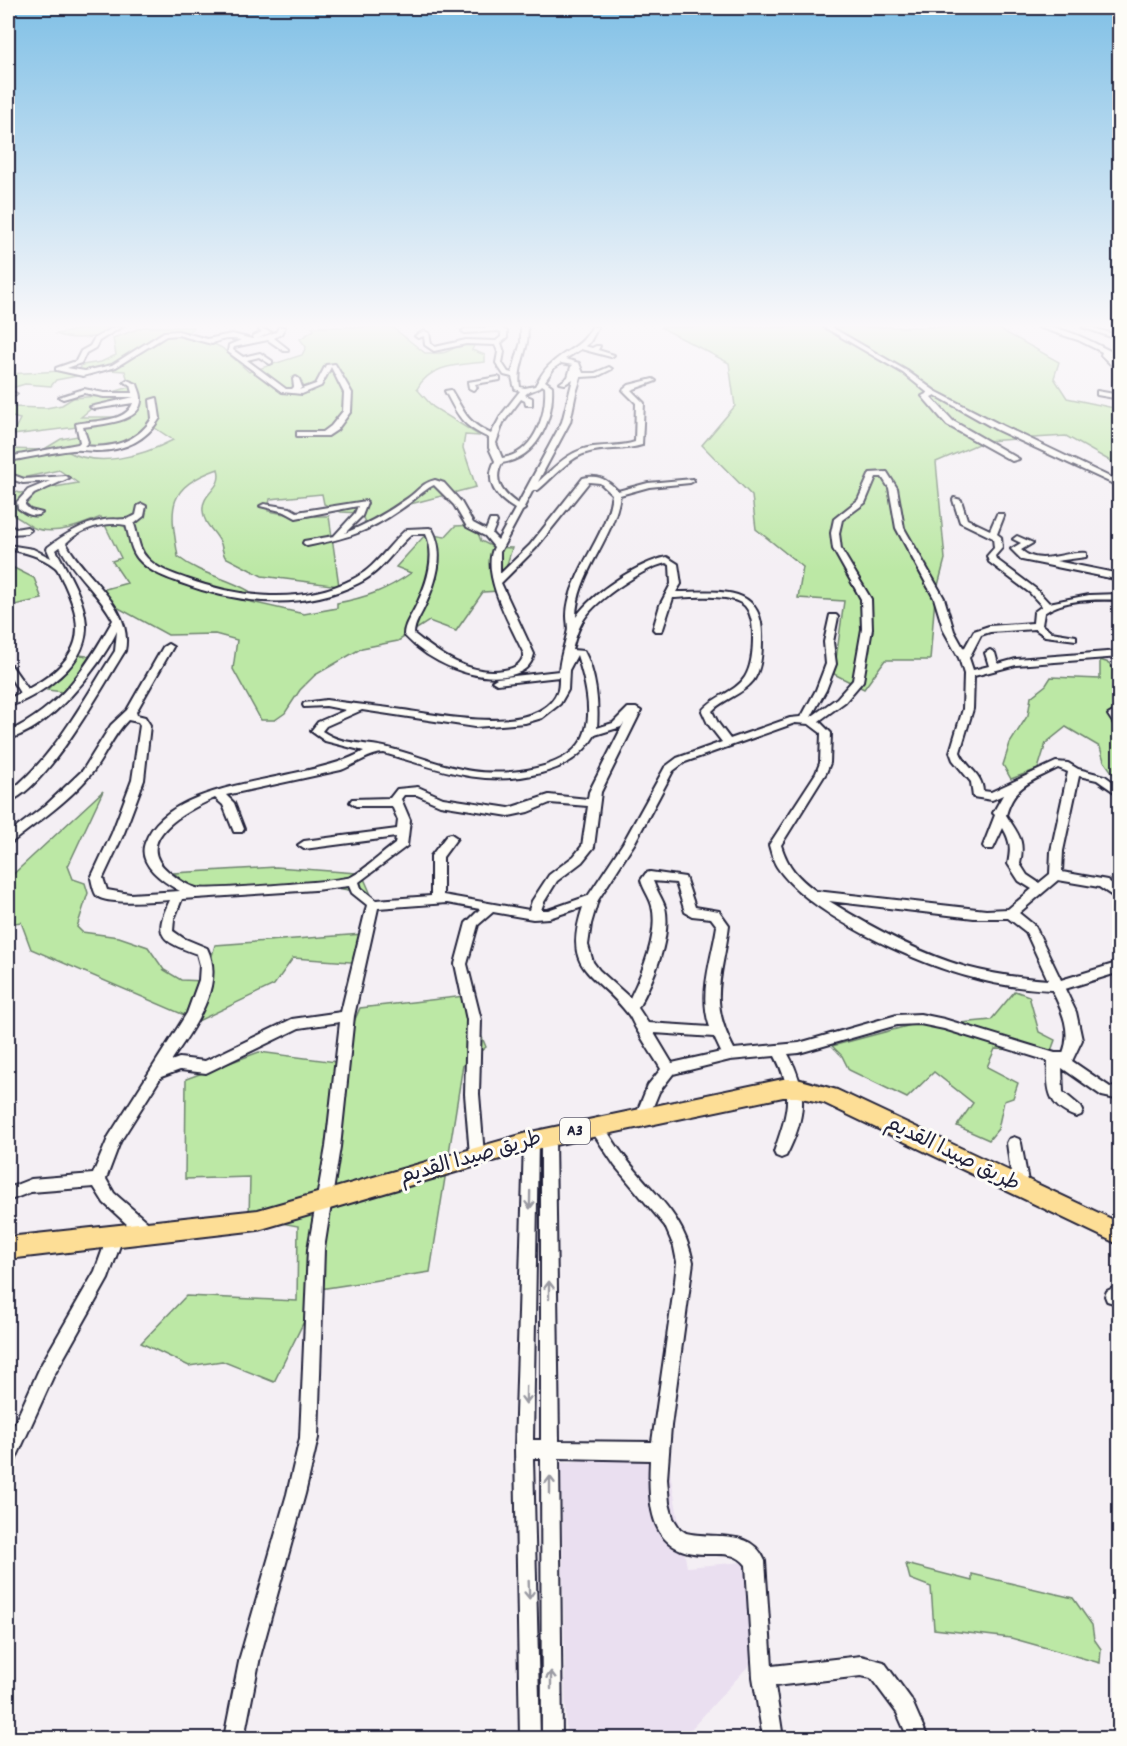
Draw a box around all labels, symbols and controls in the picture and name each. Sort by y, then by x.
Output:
street label: طريق صيدا القديم [880,1109,1024,1201]
road number: A3 [560,1118,590,1144]
street label: طريق صيدا القديم [397,1124,545,1194]
one-way arrow [524,1189,536,1209]
one-way arrow [543,1281,555,1301]
one-way arrow [520,1384,531,1404]
one-way arrow [544,1476,556,1496]
one-way arrow [523,1579,534,1599]
one-way arrow [545,1671,557,1691]

